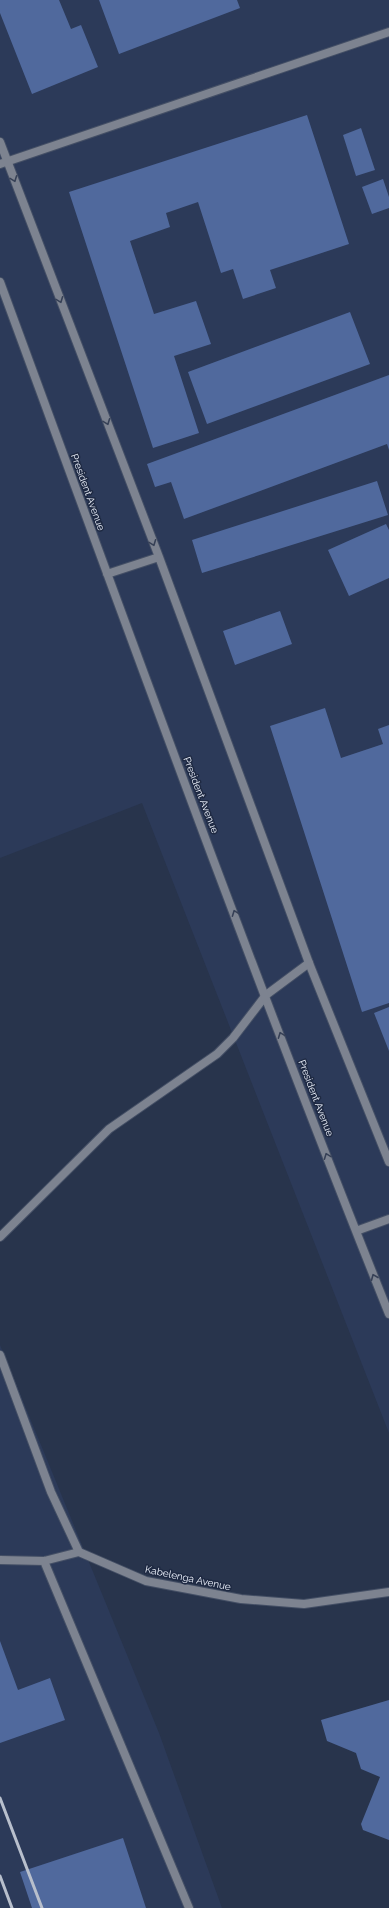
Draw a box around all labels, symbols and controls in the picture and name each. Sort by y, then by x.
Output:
one-way arrow [9,175,17,182]
one-way arrow [56,297,64,304]
one-way arrow [102,418,110,425]
street label: President Avenue [69,452,107,532]
one-way arrow [149,539,157,546]
street label: President Avenue [181,755,221,835]
one-way arrow [231,910,239,917]
one-way arrow [277,1032,285,1039]
street label: President Avenue [296,1058,336,1138]
one-way arrow [324,1153,332,1160]
one-way arrow [371,1274,379,1281]
street label: Kabelenga Avenue [144,1564,232,1592]

